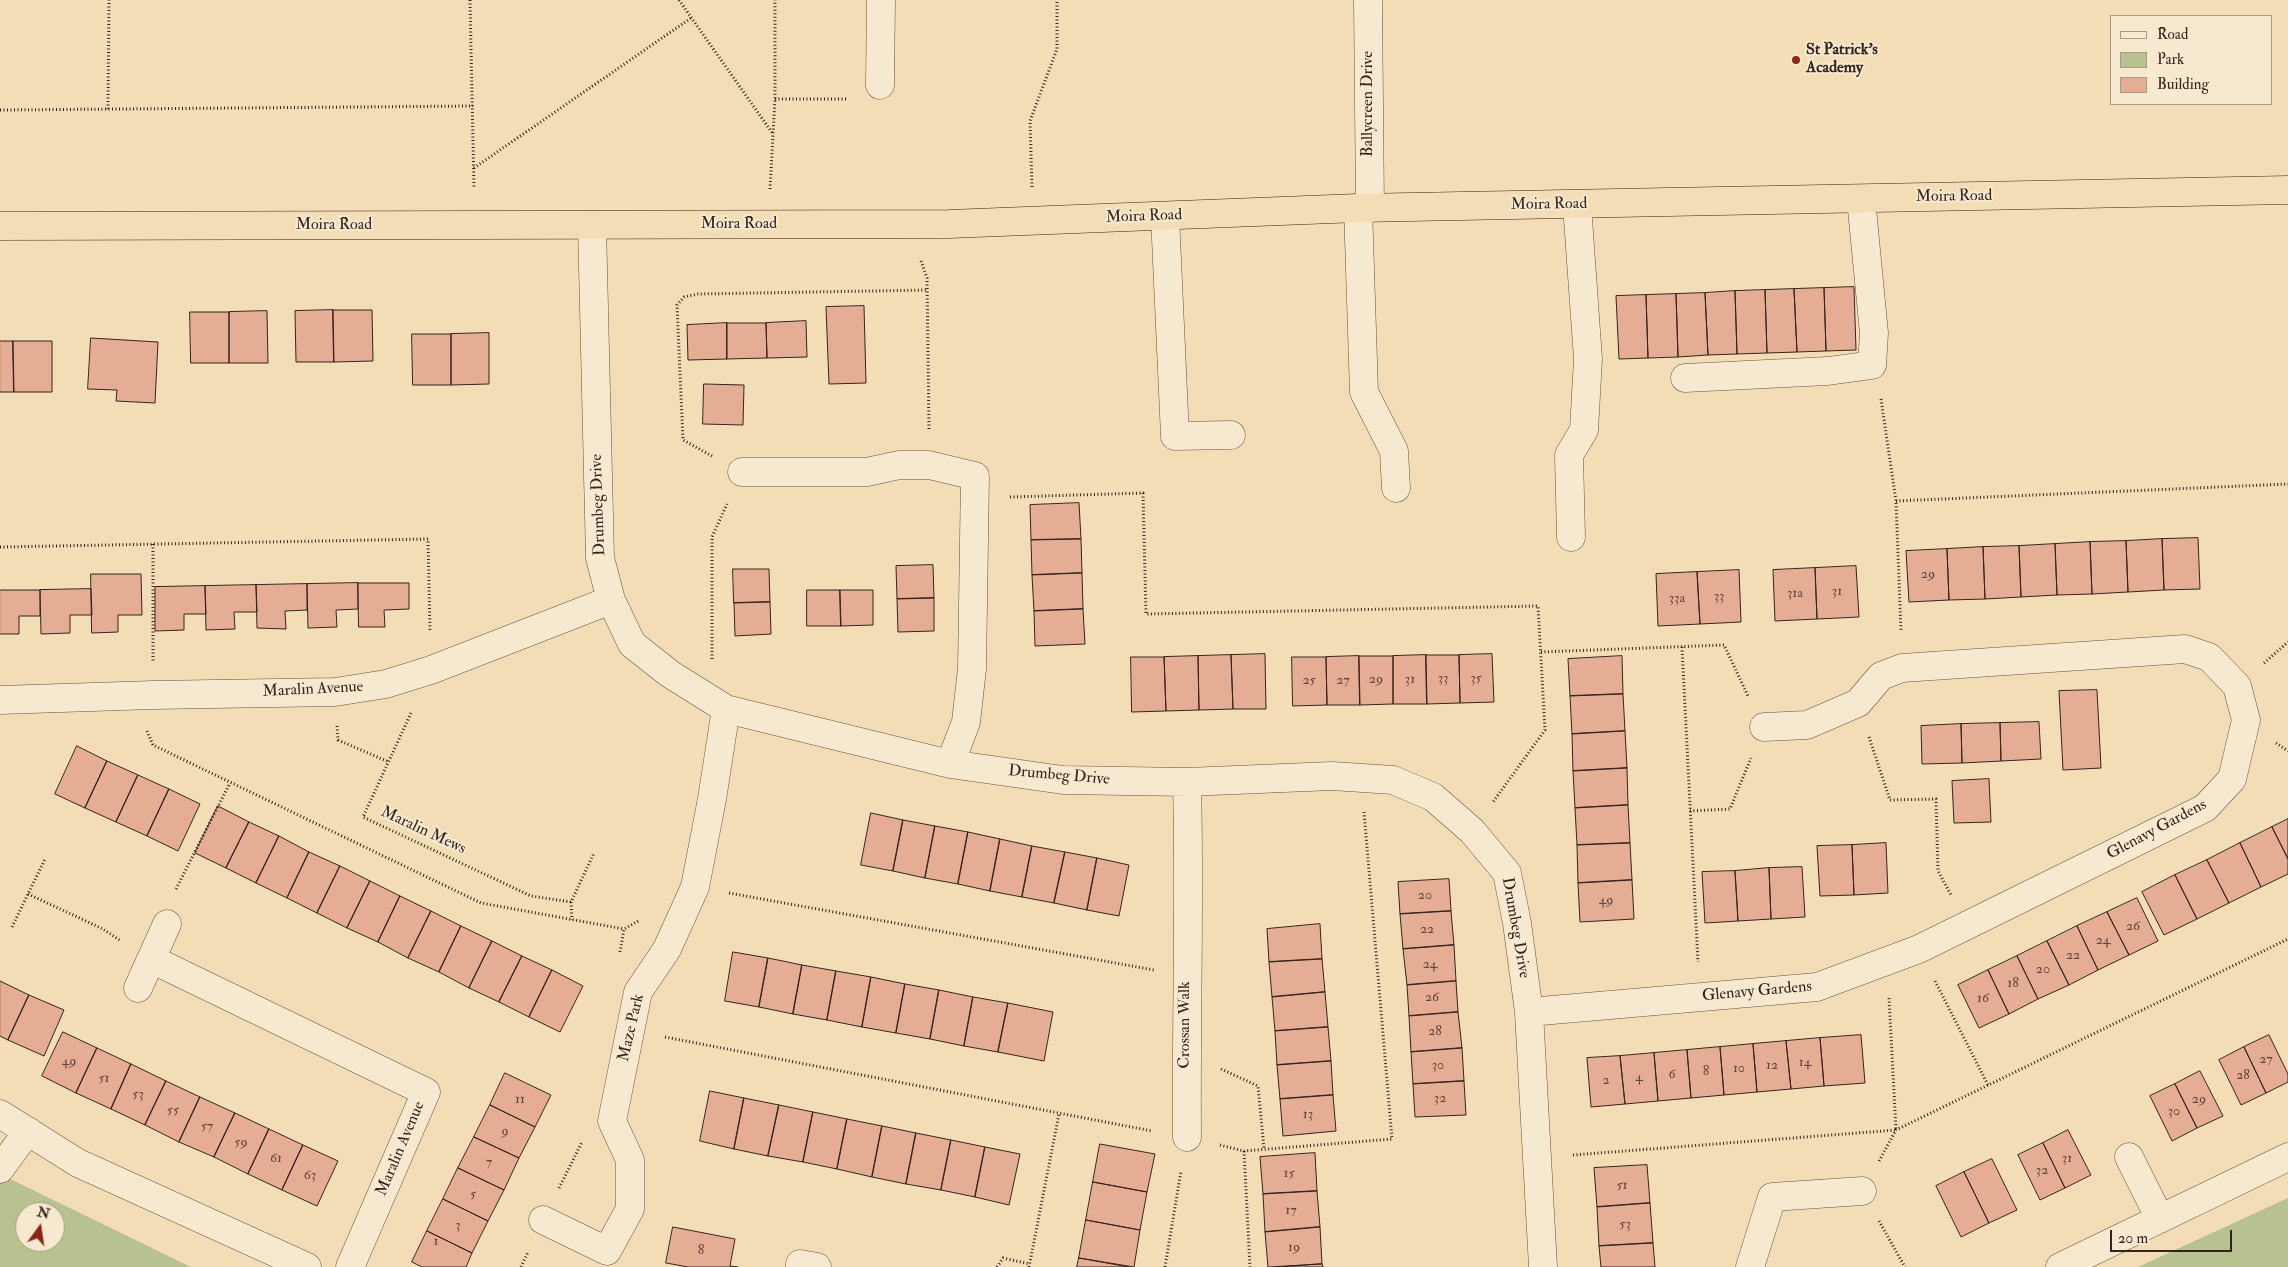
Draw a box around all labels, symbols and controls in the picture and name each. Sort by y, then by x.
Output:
legend [2110,15,2273,105]
text: Road [2157,25,2188,44]
place label: St Patrick's Academy [1806,41,1878,79]
text: Park [2157,50,2184,69]
street label: Ballycreen Drive [1359,51,1379,157]
marker: St Patrick's Academy [1790,54,1802,66]
text: Building [2157,75,2209,94]
street label: Moira Road [1916,187,1992,207]
street label: Moira Road [1511,195,1587,215]
street label: Moira Road [1105,206,1183,228]
street label: Moira Road [701,215,777,235]
street label: Moira Road [296,216,372,236]
street label: Drumbeg Drive [588,454,610,556]
house number: 29 [1921,567,1935,583]
house number: 31 [1832,584,1842,600]
house number: 31a [1787,586,1803,602]
house number: 33 [1714,589,1724,605]
house number: 33a [1669,591,1685,607]
house number: 33 [1438,671,1448,687]
house number: 35 [1470,671,1482,687]
house number: 29 [1369,672,1383,688]
house number: 31 [1405,672,1415,688]
house number: 25 [1302,673,1316,689]
house number: 27 [1336,673,1350,689]
street label: Maralin Avenue [262,678,364,702]
street label: Drumbeg Drive [1007,762,1111,790]
street label: Glenavy Gardens [2104,796,2210,864]
street label: Maralin Mews [377,803,469,859]
street label: Drumbeg Drive [1497,876,1533,980]
house number: 20 [1418,888,1432,904]
house number: 49 [1599,893,1613,909]
house number: 26 [2126,919,2140,935]
house number: 22 [1420,922,1434,938]
house number: 24 [2096,933,2110,949]
house number: 22 [2066,948,2080,964]
house number: 24 [1423,957,1437,973]
house number: 20 [2036,962,2050,978]
house number: 18 [2007,976,2019,992]
street label: Glenavy Gardens [1701,978,1813,1006]
street label: Crossan Walk [1176,981,1196,1069]
house number: 26 [1425,990,1439,1006]
house number: 16 [1977,991,1989,1007]
street label: Maze Park [615,992,649,1064]
house number: 28 [1428,1024,1442,1040]
house number: 27 [2259,1052,2273,1068]
house number: 49 [62,1054,76,1070]
house number: 14 [1799,1055,1811,1071]
house number: 30 [1432,1058,1444,1074]
house number: 12 [1766,1058,1778,1074]
house number: 10 [1733,1061,1745,1077]
house number: 8 [1703,1064,1709,1080]
house number: 6 [1668,1067,1676,1083]
house number: 28 [2236,1068,2250,1084]
house number: 4 [1635,1070,1643,1086]
house number: 51 [98,1071,110,1087]
house number: 2 [1602,1073,1610,1089]
house number: 53 [132,1087,144,1103]
house number: 32 [1434,1091,1446,1107]
house number: 11 [515,1092,525,1108]
house number: 29 [2192,1092,2206,1108]
street label: Maralin Avenue [372,1099,430,1199]
house number: 55 [167,1103,179,1119]
house number: 30 [2168,1104,2180,1120]
house number: 13 [1303,1107,1313,1123]
house number: 57 [201,1119,213,1135]
house number: 9 [501,1124,509,1140]
house number: 59 [234,1135,248,1151]
house number: 61 [270,1151,282,1167]
house number: 31 [2062,1151,2072,1167]
house number: 7 [486,1155,492,1171]
house number: 32 [2036,1163,2048,1179]
house number: 15 [1283,1166,1295,1182]
house number: 63 [304,1168,316,1184]
house number: 51 [1616,1178,1628,1194]
house number: 5 [470,1187,476,1203]
north arrow [15,1202,65,1252]
text: N [35,1203,52,1223]
house number: 17 [1285,1203,1297,1219]
house number: 53 [1619,1217,1631,1233]
house number: 3 [455,1218,461,1234]
scale bar [2113,1220,2236,1252]
text: 20 m [2118,1229,2148,1248]
house number: 1 [434,1234,438,1250]
house number: 19 [1288,1240,1300,1256]
house number: 8 [698,1243,704,1259]

